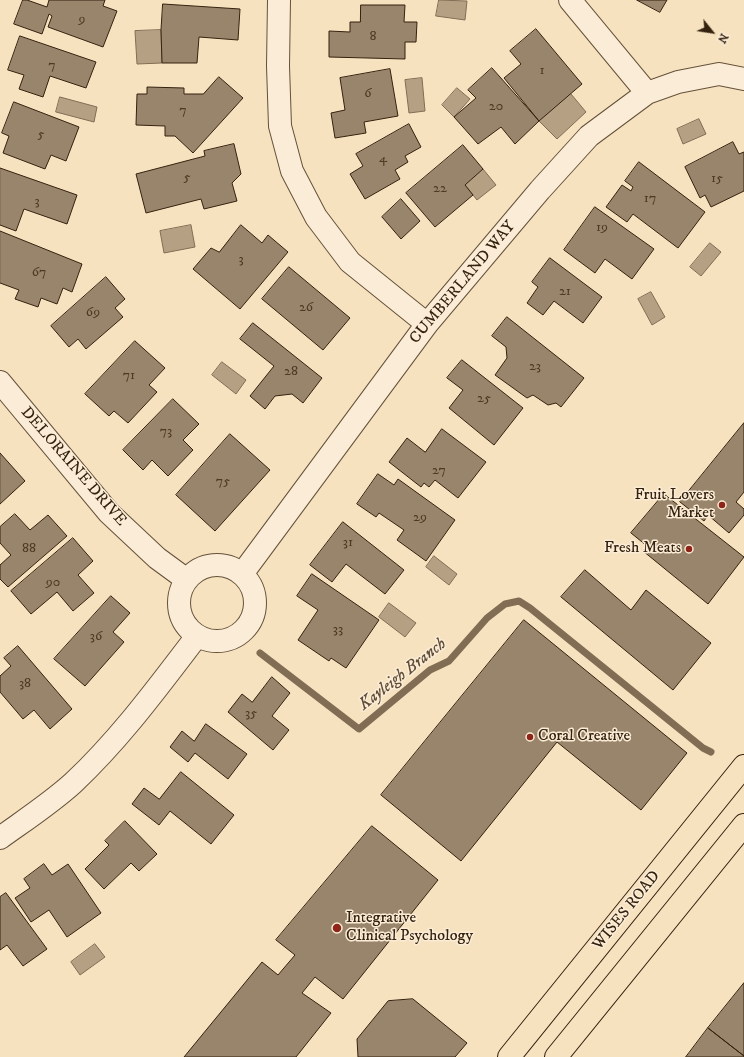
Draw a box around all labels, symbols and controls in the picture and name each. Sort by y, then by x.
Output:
house number: 9 [79,12,85,28]
north arrow [692,12,732,52]
house number: 8 [369,29,377,45]
text: N [714,31,731,45]
house number: 7 [48,58,56,74]
house number: 1 [539,63,545,79]
house number: 6 [364,86,372,102]
house number: 20 [489,99,503,115]
house number: 7 [179,103,187,119]
house number: 5 [38,127,44,143]
house number: 4 [379,151,387,167]
house number: 5 [184,170,190,186]
house number: 15 [711,171,723,187]
house number: 22 [433,181,447,197]
house number: 17 [644,191,656,207]
house number: 3 [34,194,40,210]
street label: CUMBERLAND WAY [406,218,520,348]
house number: 19 [596,220,608,236]
house number: 3 [238,252,244,268]
house number: 67 [32,265,46,281]
house number: 21 [559,284,571,300]
house number: 26 [299,300,313,316]
house number: 69 [86,305,100,321]
house number: 23 [529,359,541,375]
house number: 28 [284,364,298,380]
house number: 71 [123,368,135,384]
house number: 25 [477,391,491,407]
street label: DELORAINE DRIVE [16,404,130,530]
house number: 73 [160,424,172,440]
house number: 27 [432,463,446,479]
house number: 75 [216,474,230,490]
place label: Fruit Lovers Market [634,486,714,524]
marker: Fruit Lovers Market [717,500,727,510]
house number: 29 [413,510,427,526]
house number: 31 [343,535,353,551]
place label: Fresh Meats [604,539,681,559]
house number: 88 [22,541,36,557]
marker: Fresh Meats [684,544,694,554]
house number: 90 [46,575,60,591]
house number: 33 [333,622,343,638]
house number: 36 [90,629,102,645]
water label: Kayleigh Branch [355,635,451,715]
house number: 38 [19,676,31,692]
house number: 35 [245,706,257,722]
place label: Coral Creative [538,727,630,747]
marker: Coral Creative [525,732,535,742]
street label: WISES ROAD [589,867,665,955]
place label: Integrative Clinical Psychology [346,909,473,947]
marker: Integrative Clinical Psychology [331,922,343,934]

